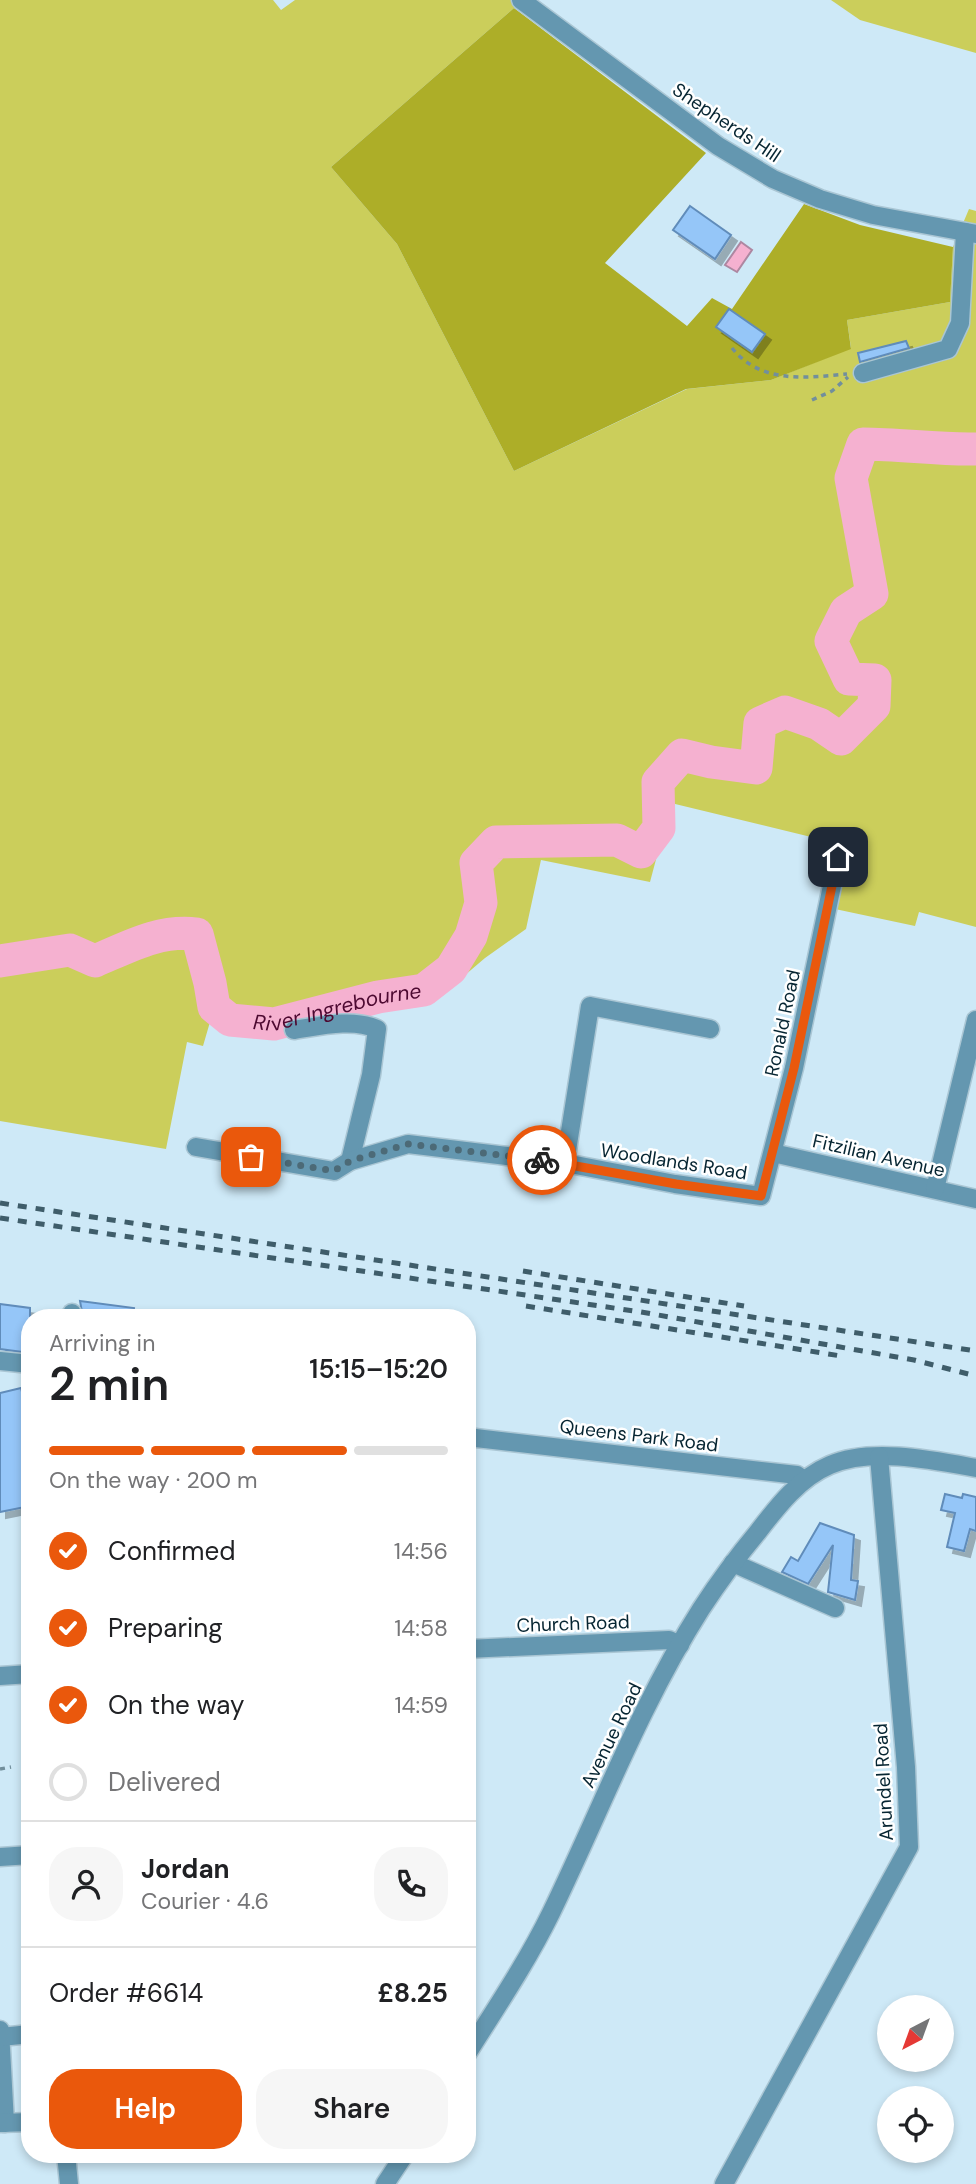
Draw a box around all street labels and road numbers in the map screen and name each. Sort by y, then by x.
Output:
street label: Shepherds Hill [668,77,786,168]
street label: Ronald Road [759,967,806,1079]
street label: Fitzilian Avenue [810,1128,948,1183]
street label: Woodlands Road [599,1138,749,1185]
street label: Queens Park Road [558,1413,720,1458]
street label: Church Road [516,1609,630,1638]
street label: Avenue Road [575,1679,648,1792]
street label: Arundel Road [868,1723,899,1841]

